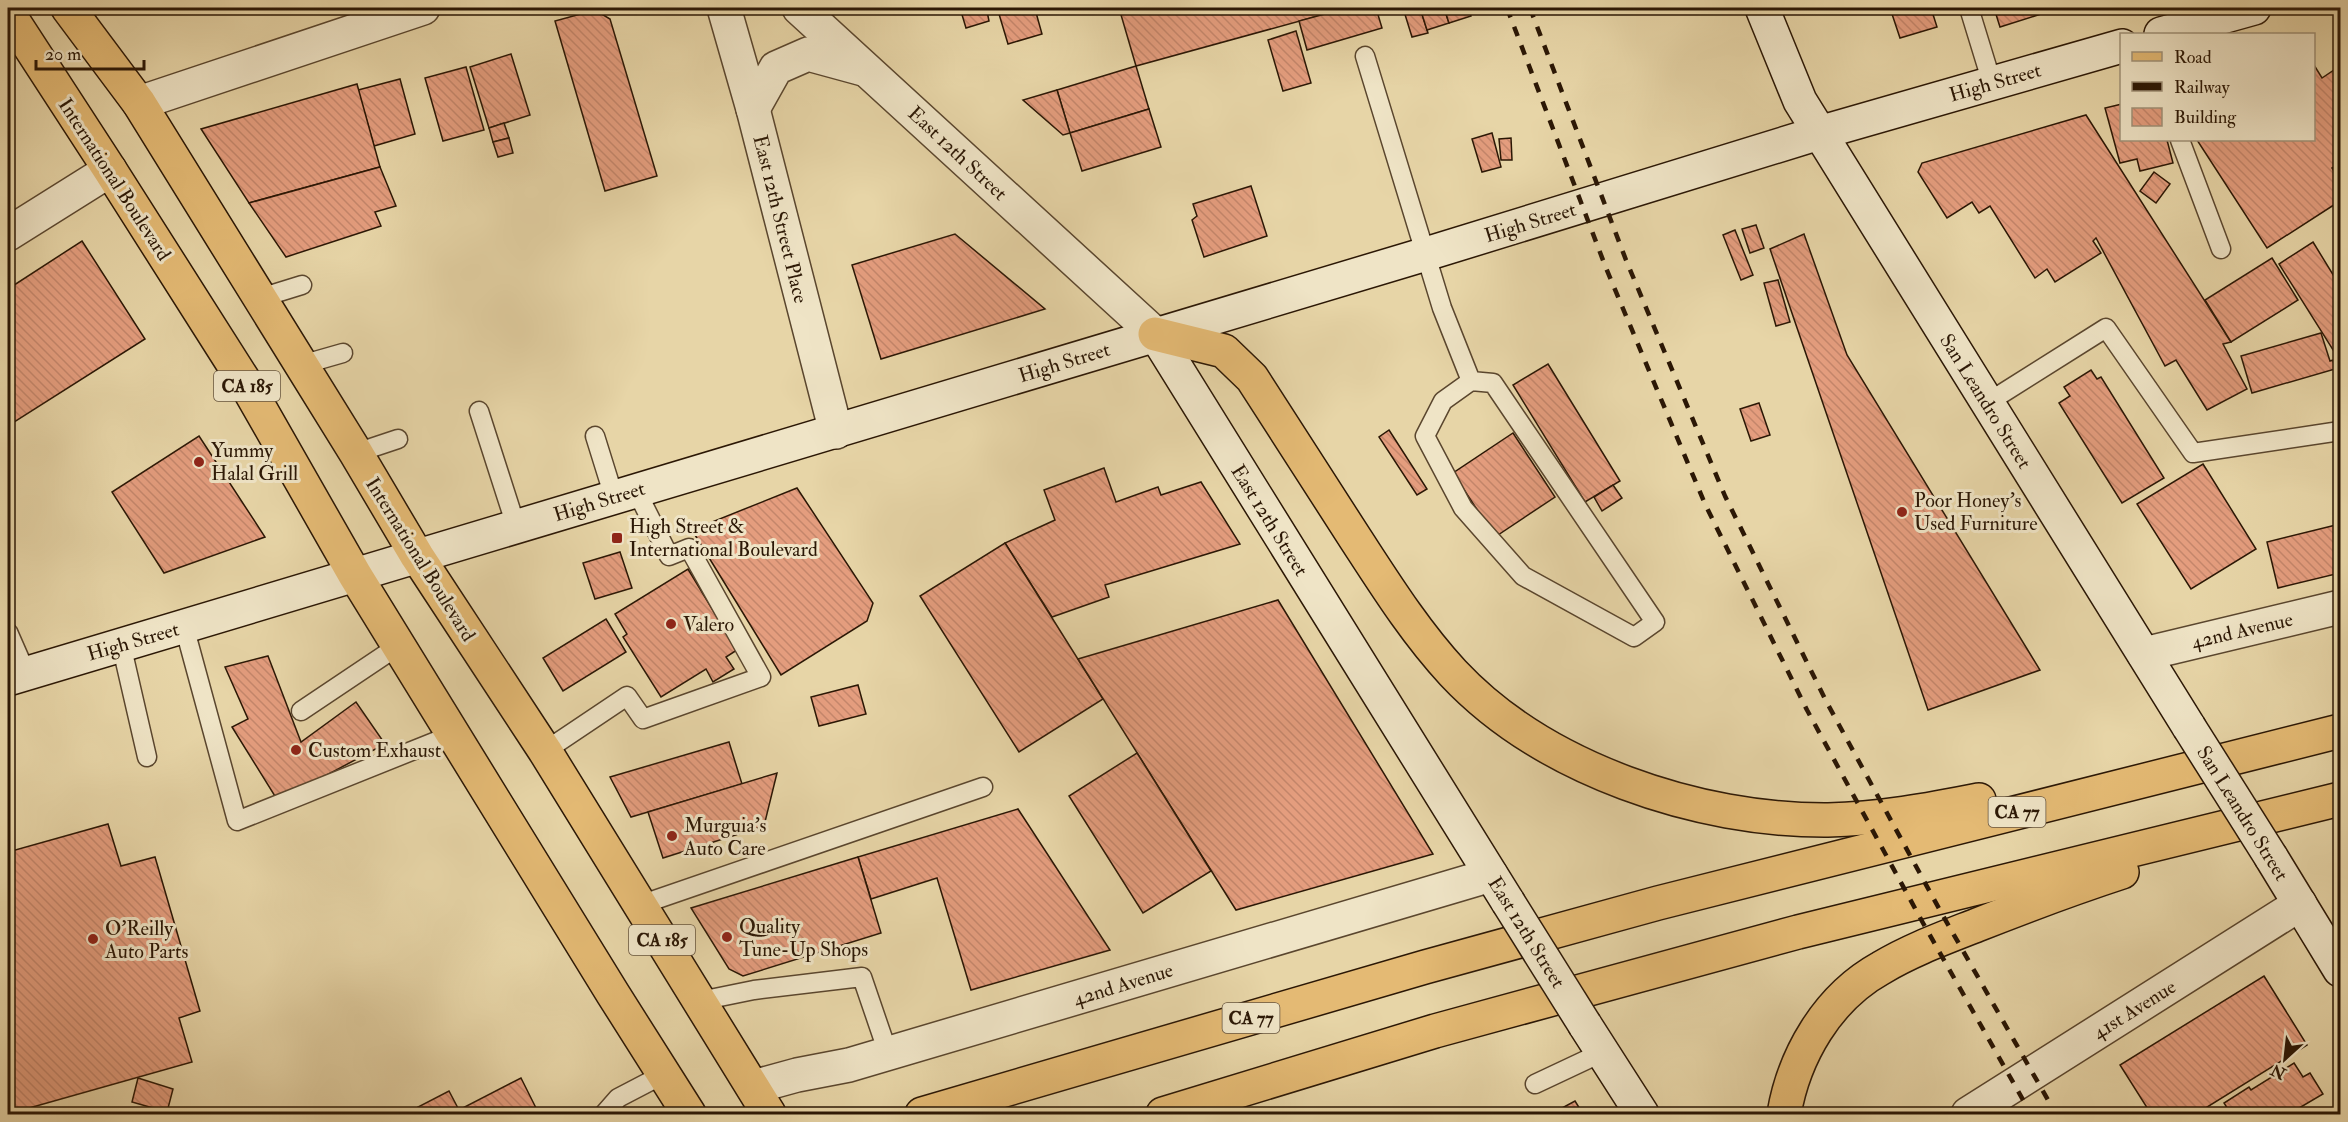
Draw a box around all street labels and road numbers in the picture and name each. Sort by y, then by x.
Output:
street label: High Street [1946,57,2044,108]
street label: International Boulevard [53,93,177,265]
street label: East 12th Street [903,101,1013,206]
street label: East 12th Street Place [748,132,814,306]
street label: High Street [1481,197,1579,248]
street label: San Leandro Street [1934,329,2037,474]
street label: High Street [1015,337,1113,388]
road number: CA 185 [214,371,280,401]
street label: East 12th Street [1225,460,1314,581]
street label: International Boulevard [360,473,481,646]
street label: High Street [550,476,648,527]
street label: 42nd Avenue [2189,607,2295,654]
street label: High Street [84,616,182,667]
street label: San Leandro Street [2191,741,2294,886]
road number: CA 77 [1988,797,2046,827]
street label: East 12th Street [1482,872,1571,993]
road number: CA 185 [629,925,695,955]
street label: 42nd Avenue [1070,957,1176,1012]
street label: 41st Avenue [2088,974,2180,1045]
road number: CA 77 [1222,1003,1280,1033]

